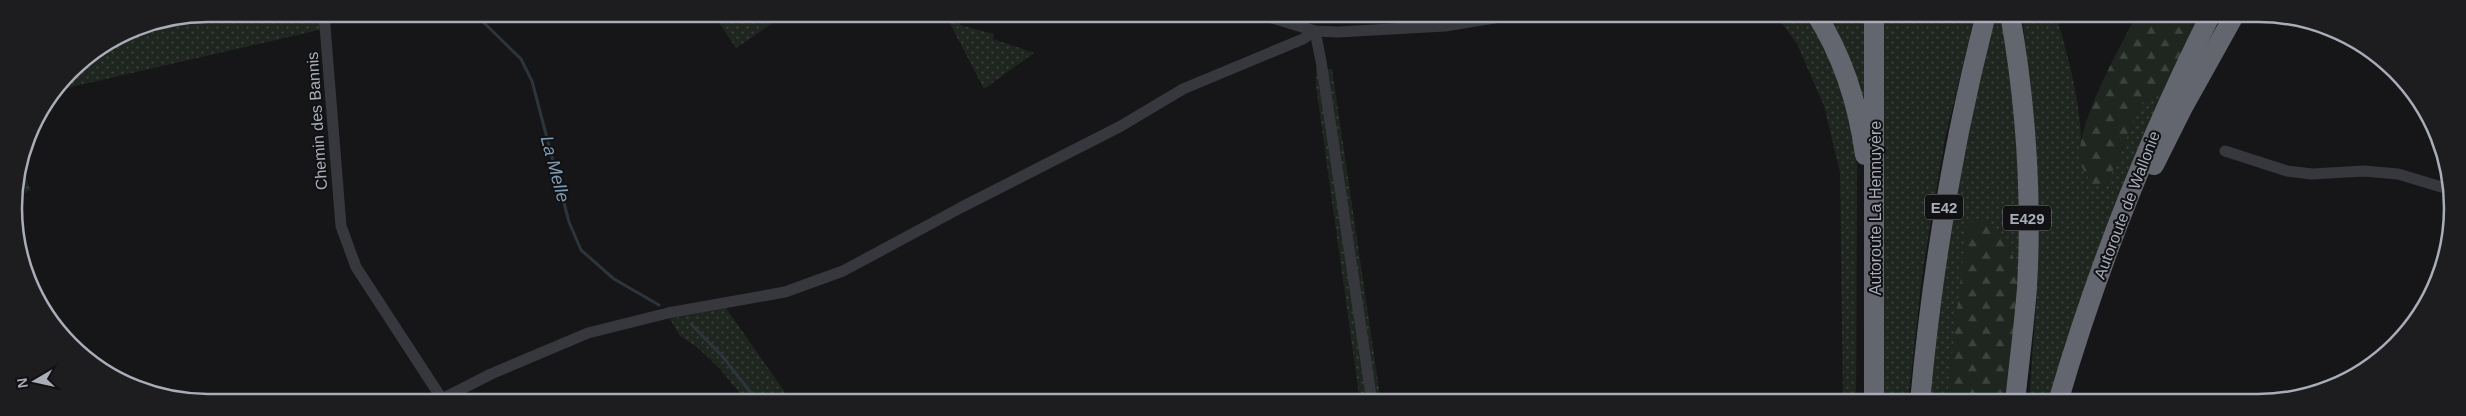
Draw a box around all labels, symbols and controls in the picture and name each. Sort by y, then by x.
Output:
street label: Chemin des Bannis [304,51,330,191]
street label: Autoroute La Hennuyère [1867,121,1884,295]
street label: Autoroute de Wallonie [2091,129,2163,281]
water label: La Melle [537,134,573,204]
road number: E42 [1925,194,1963,220]
road number: E429 [2003,206,2051,230]
north arrow [10,356,60,406]
text: N [13,377,31,389]

